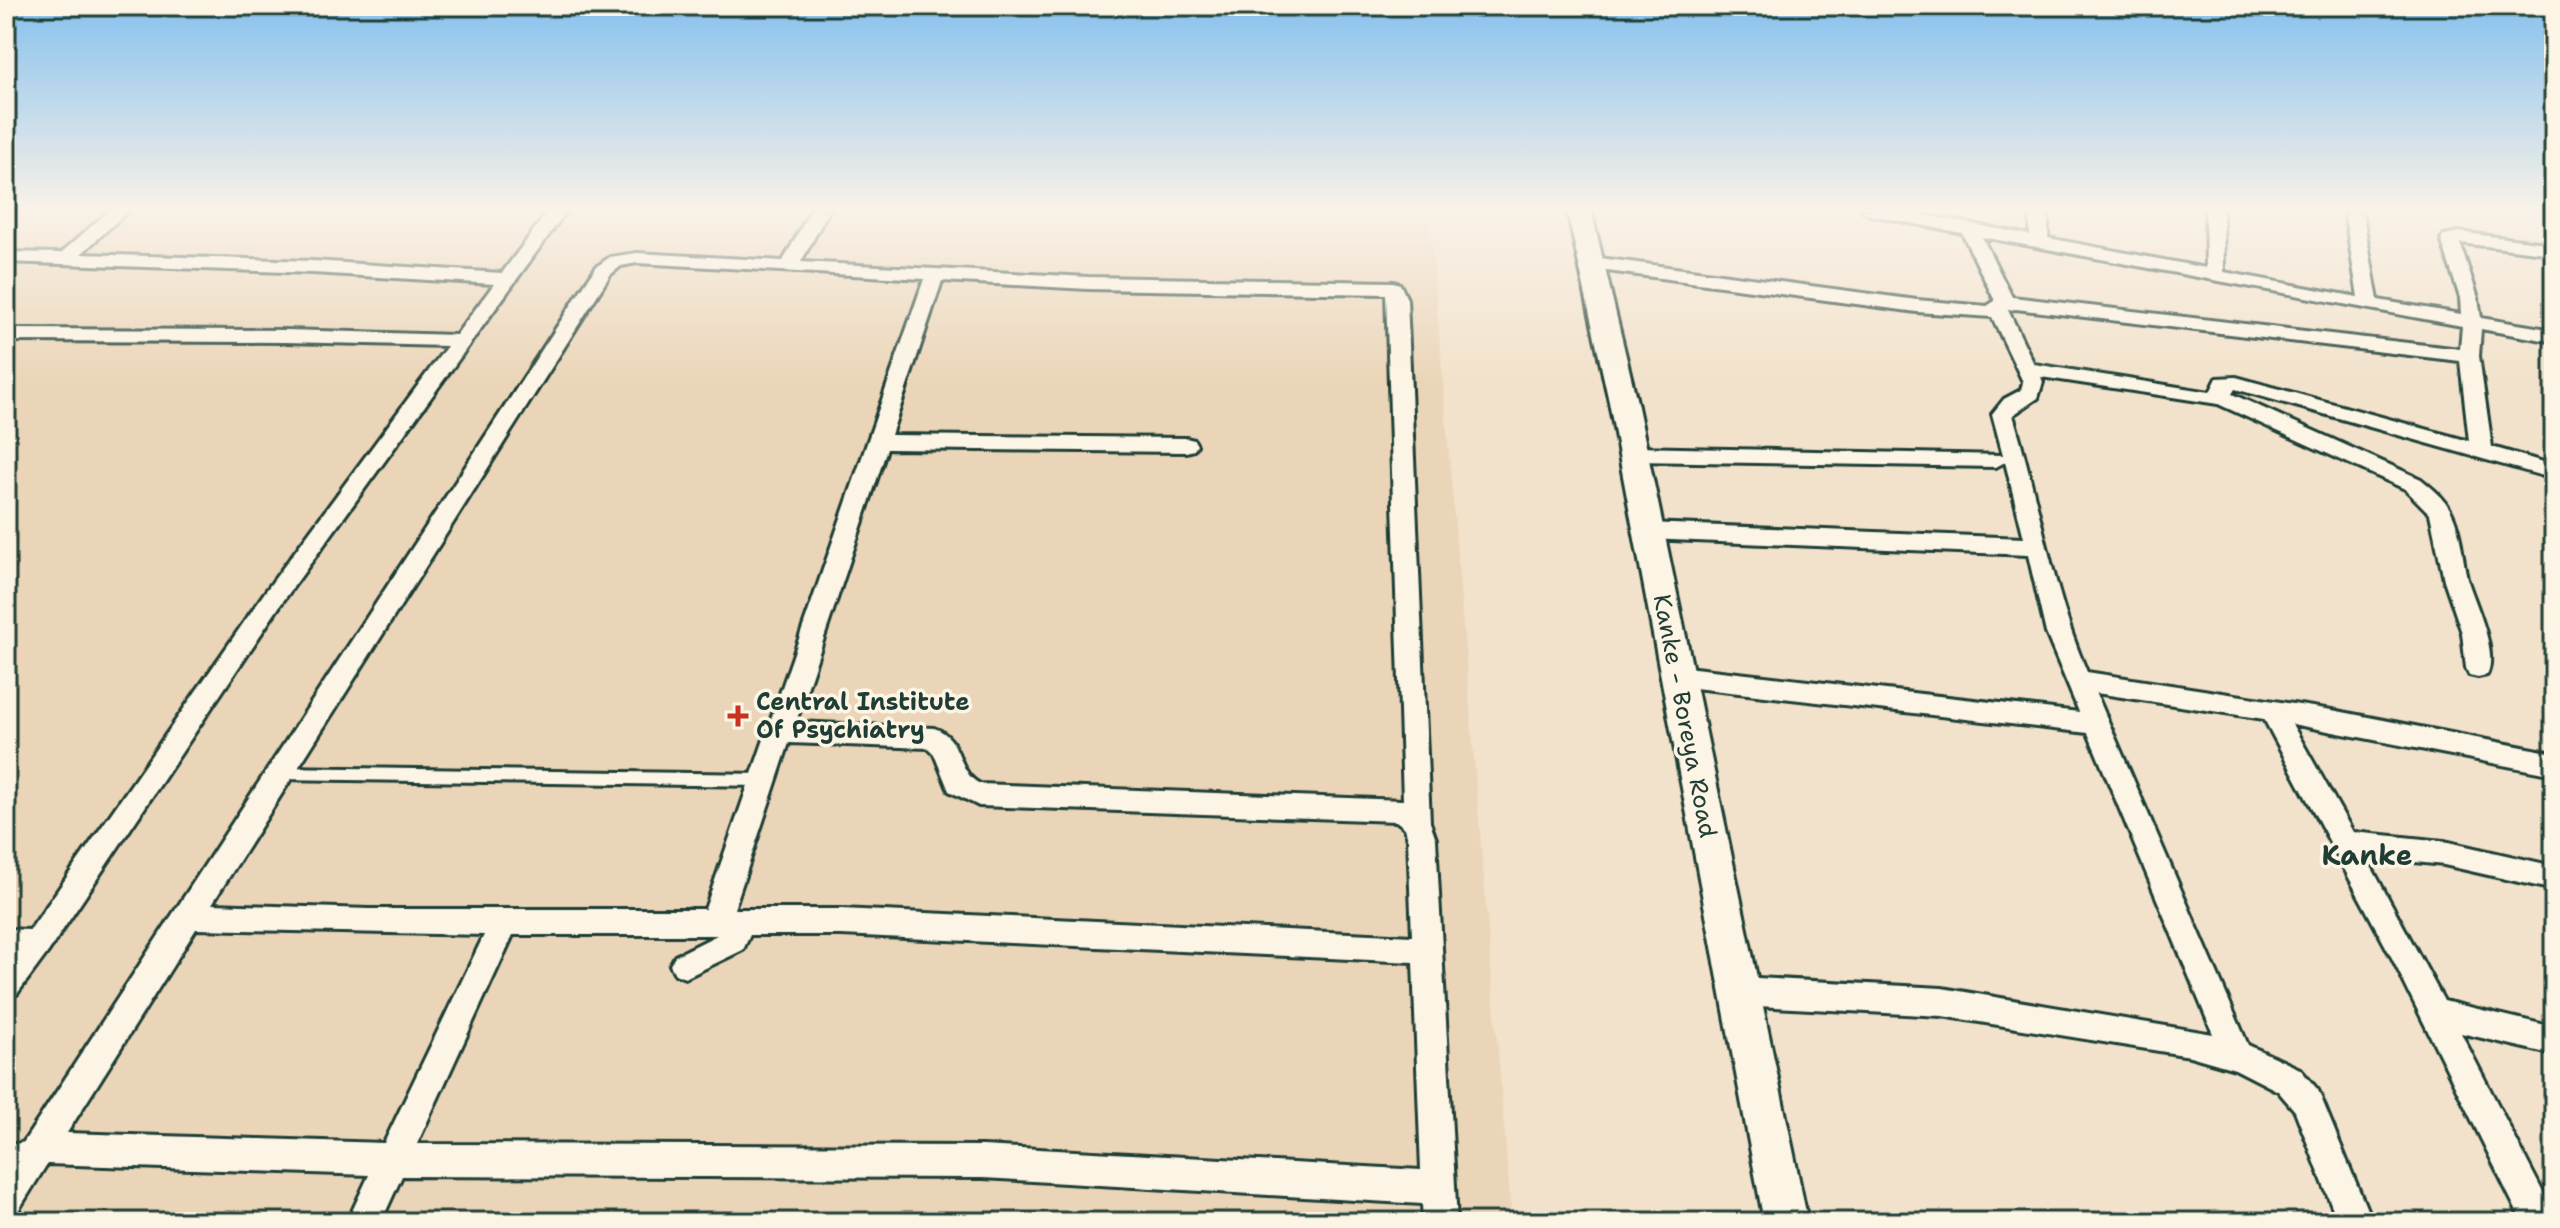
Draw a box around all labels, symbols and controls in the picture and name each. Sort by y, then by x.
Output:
street label: Kanke - Boreya Road [1646,591,1724,841]
place label: Central Institute Of Psychiatry [756,686,970,746]
marker: Central Institute Of Psychiatry [727,705,749,727]
district label: Kanke [2321,836,2413,874]

